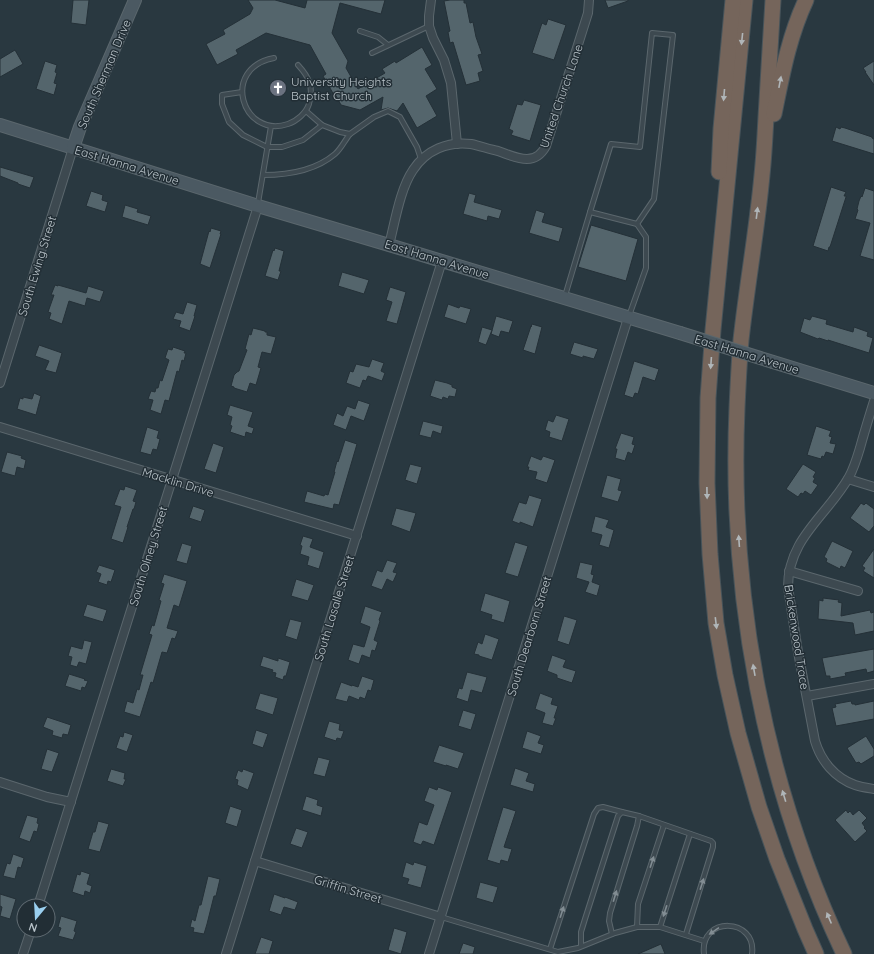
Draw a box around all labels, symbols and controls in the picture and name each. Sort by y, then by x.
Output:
street label: South Sherman Drive [74,17,134,131]
one-way arrow [738,33,745,45]
street label: United Church Lane [536,42,586,150]
place label: University Heights Baptist Church [291,74,392,103]
one-way arrow [777,76,783,89]
church icon: University Heights Baptist Church [268,78,288,98]
one-way arrow [721,89,728,101]
street label: East Hanna Avenue [73,142,181,188]
one-way arrow [754,207,760,219]
street label: South Ewing Street [15,214,59,318]
street label: East Hanna Avenue [383,236,491,282]
street label: East Hanna Avenue [693,331,801,377]
one-way arrow [707,357,714,369]
street label: Macklin Drive [140,464,216,500]
one-way arrow [704,487,710,500]
street label: South Olney Street [126,504,170,608]
one-way arrow [735,535,742,547]
street label: South Lasalle Street [311,553,357,663]
street label: South Dearborn Street [504,574,554,698]
street label: Brickenwood Trace [781,583,813,691]
one-way arrow [713,617,719,629]
one-way arrow [751,664,757,676]
one-way arrow [781,790,787,802]
one-way arrow [649,856,655,868]
street label: Griffin Street [312,872,384,906]
one-way arrow [699,878,705,890]
one-way arrow [612,890,618,902]
north arrow [16,898,56,938]
one-way arrow [662,905,668,917]
one-way arrow [560,906,566,918]
one-way arrow [826,913,832,924]
text: N [27,920,39,935]
one-way arrow [708,927,720,934]

